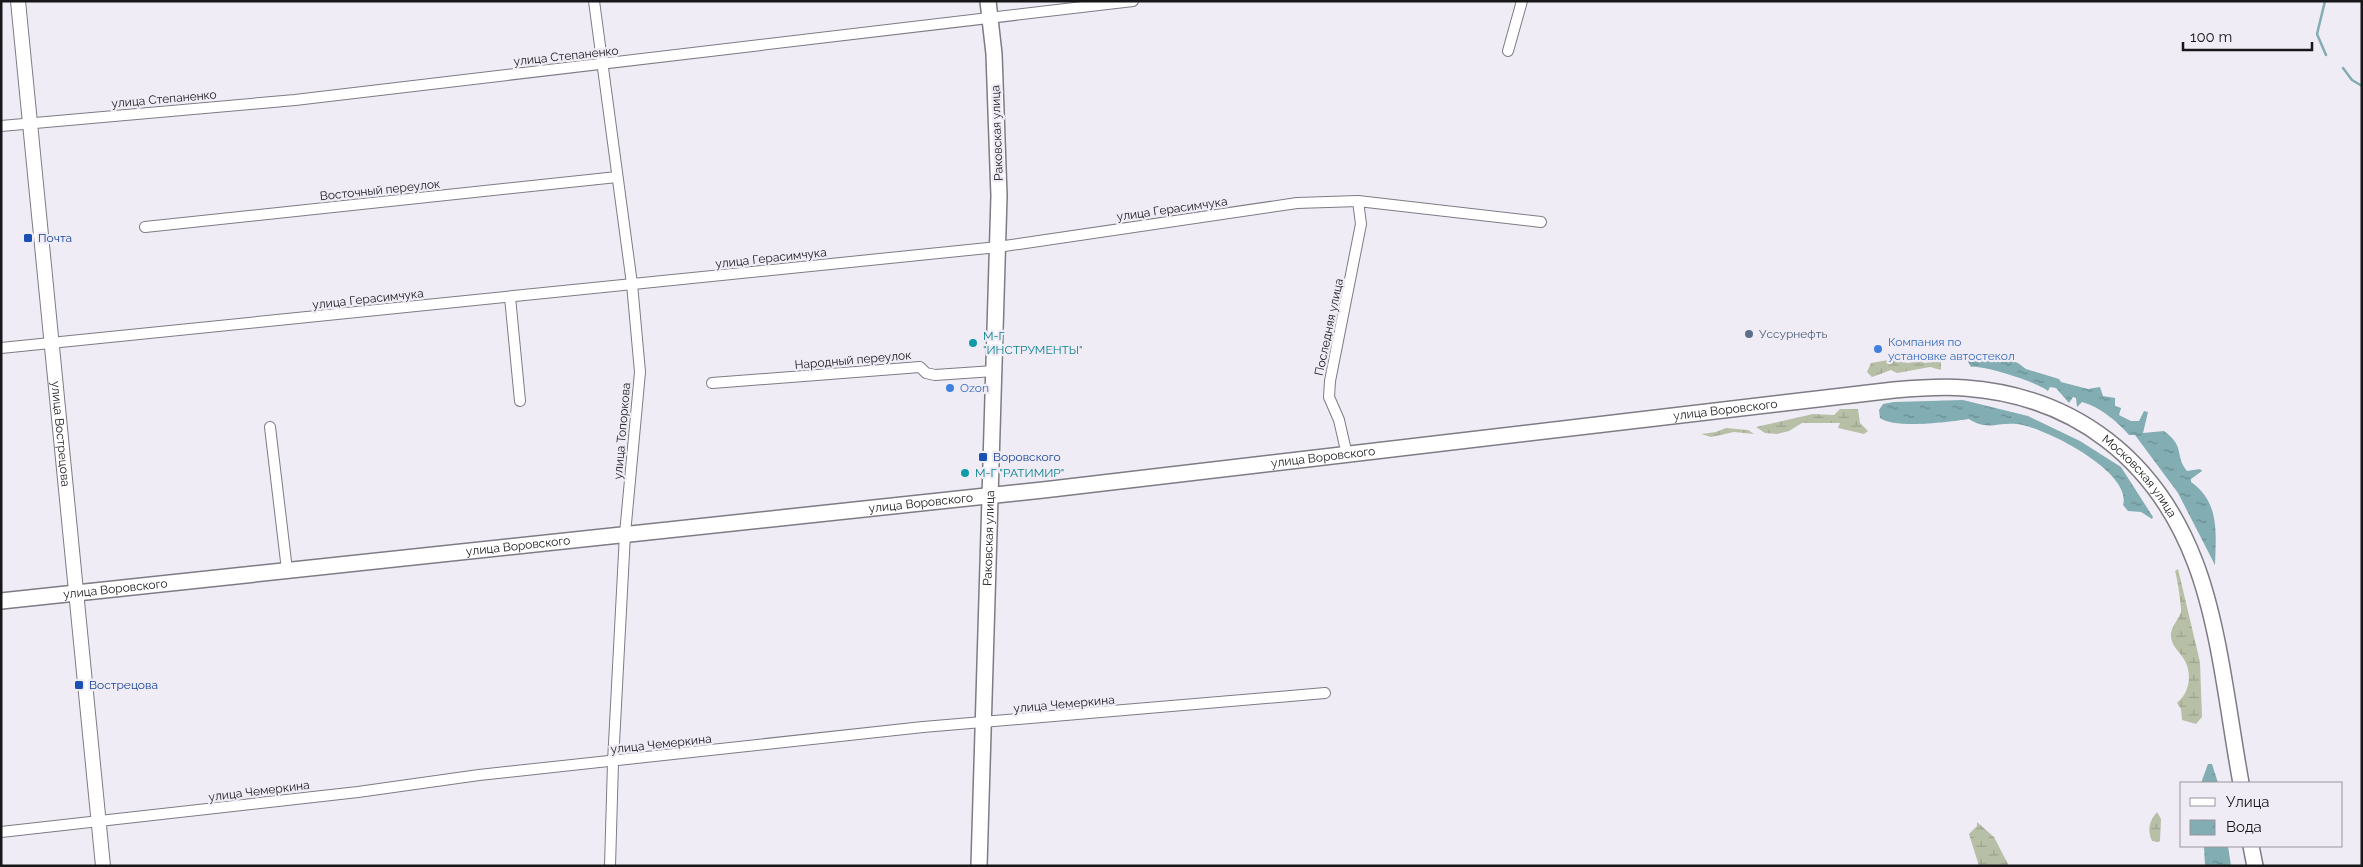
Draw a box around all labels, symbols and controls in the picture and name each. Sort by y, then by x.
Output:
scale bar [2183,20,2312,52]
text: 100 m [2190,28,2232,46]
street label: улица Степаненко [513,44,619,68]
street label: Раковская улица [988,85,1006,181]
street label: улица Степаненко [111,87,217,111]
street label: Восточный переулок [319,177,441,203]
street label: улица Герасимчука [1116,194,1228,224]
place label: Почта [38,231,72,245]
marker: Почта [22,232,34,244]
street label: улица Герасимчука [715,245,827,271]
street label: Последняя улица [1312,277,1346,377]
street label: улица Герасимчука [312,286,424,312]
place label: Уссурнефть [1759,327,1827,341]
marker: Уссурнефть [1743,328,1755,340]
place label: М-Г "ИНСТРУМЕНТЫ" [983,329,1083,357]
place label: Компания по установке автостекол [1888,335,2015,363]
marker: М-Г "ИНСТРУМЕНТЫ" [967,337,979,349]
marker: Компания по установке автостекол [1872,343,1884,355]
street label: Народный переулок [794,348,912,372]
street label: улица Вострецова [48,380,73,487]
place label: Ozon [960,381,989,395]
street label: улица Топоркова [611,382,633,480]
marker: Ozon [944,382,956,394]
street label: улица Воровского [1673,397,1778,423]
street label: Московская улица [2099,432,2179,520]
street label: улица Воровского [1270,444,1376,470]
place label: Воровского [993,450,1061,464]
marker: Воровского [977,451,989,463]
place label: М-Г "РАТИМИР" [975,466,1064,480]
marker: М-Г "РАТИМИР" [959,467,971,479]
street label: Раковская улица [980,490,997,586]
street label: улица Воровского [868,491,974,516]
street label: улица Воровского [465,533,571,558]
street label: улица Воровского [62,576,168,601]
place label: Вострецова [89,678,158,692]
marker: Вострецова [73,679,85,691]
street label: улица Чемеркина [1013,693,1115,715]
street label: улица Чемеркина [610,732,712,756]
street label: улица Чемеркина [208,778,310,804]
legend [2180,782,2343,847]
text: Улица [2226,793,2270,811]
text: Вода [2226,818,2262,836]

